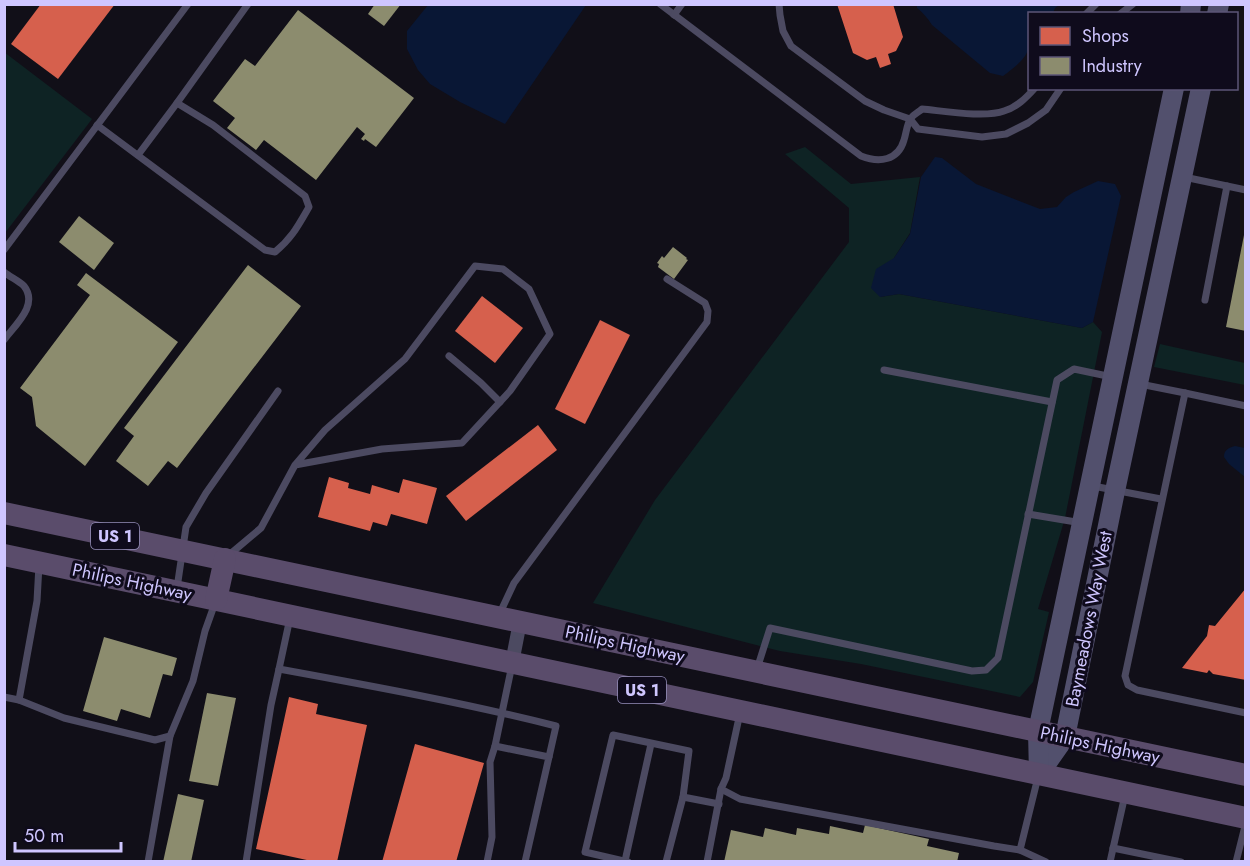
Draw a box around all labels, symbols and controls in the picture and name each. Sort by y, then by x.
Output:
legend [1028,12,1238,90]
text: Shops [1082,23,1129,49]
text: Industry [1082,53,1142,79]
road number: US 1 [91,523,139,549]
street label: Baymeadows Way West [1059,528,1119,709]
street label: Philips Highway [70,557,194,607]
street label: Philips Highway [563,619,687,669]
road number: US 1 [618,677,666,703]
street label: Philips Highway [1038,720,1162,770]
scale bar [15,815,122,853]
text: 50 m [24,823,64,849]

